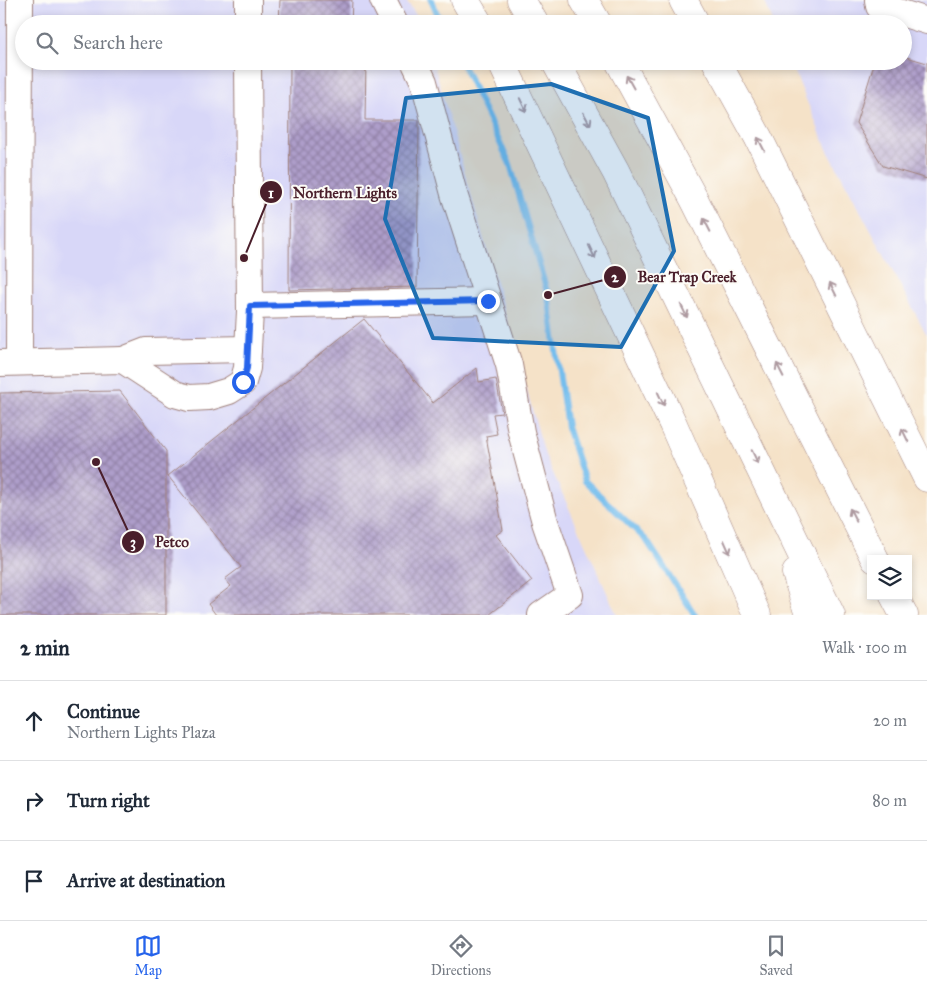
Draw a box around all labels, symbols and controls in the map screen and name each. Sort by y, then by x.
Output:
search box [15,15,912,70]
icon: search [33,29,61,57]
text: Search here [73,31,163,54]
one-way arrow [625,75,634,90]
one-way arrow [519,97,528,112]
one-way arrow [583,112,593,126]
one-way arrow [756,136,766,151]
callout: Northern Lights [259,177,407,207]
text: 1 [268,184,274,202]
text: Northern Lights [293,184,397,203]
one-way arrow [702,218,711,233]
one-way arrow [588,244,597,259]
callout: Bear Trap Creek [603,262,747,292]
text: 2 [611,268,619,286]
text: Bear Trap Creek [637,268,738,287]
one-way arrow [828,282,837,297]
route end [477,290,500,313]
one-way arrow [680,303,689,318]
one-way arrow [775,363,784,378]
route start [232,371,255,394]
one-way arrow [657,391,666,406]
one-way arrow [900,428,909,443]
one-way arrow [750,450,760,465]
one-way arrow [848,508,857,523]
callout: Petco [120,527,199,557]
text: 3 [130,533,136,552]
text: Petco [155,533,189,551]
one-way arrow [723,539,733,554]
map controls [867,555,912,600]
button: layers [867,555,912,600]
text: 2 min [20,635,70,661]
text: Walk · 100 m [822,638,907,657]
text: Continue [67,700,140,723]
icon: ahead [20,707,48,735]
text: 20 m [873,711,907,730]
text: Northern Lights Plaza [67,723,216,742]
icon: right [20,787,48,815]
text: Turn right [67,789,150,812]
text: 80 m [872,791,907,810]
icon: arrive [20,867,48,895]
text: Arrive at destination [67,869,225,892]
tab: Map [134,932,162,979]
tab: Directions [431,932,491,979]
tab: Saved [760,932,793,979]

